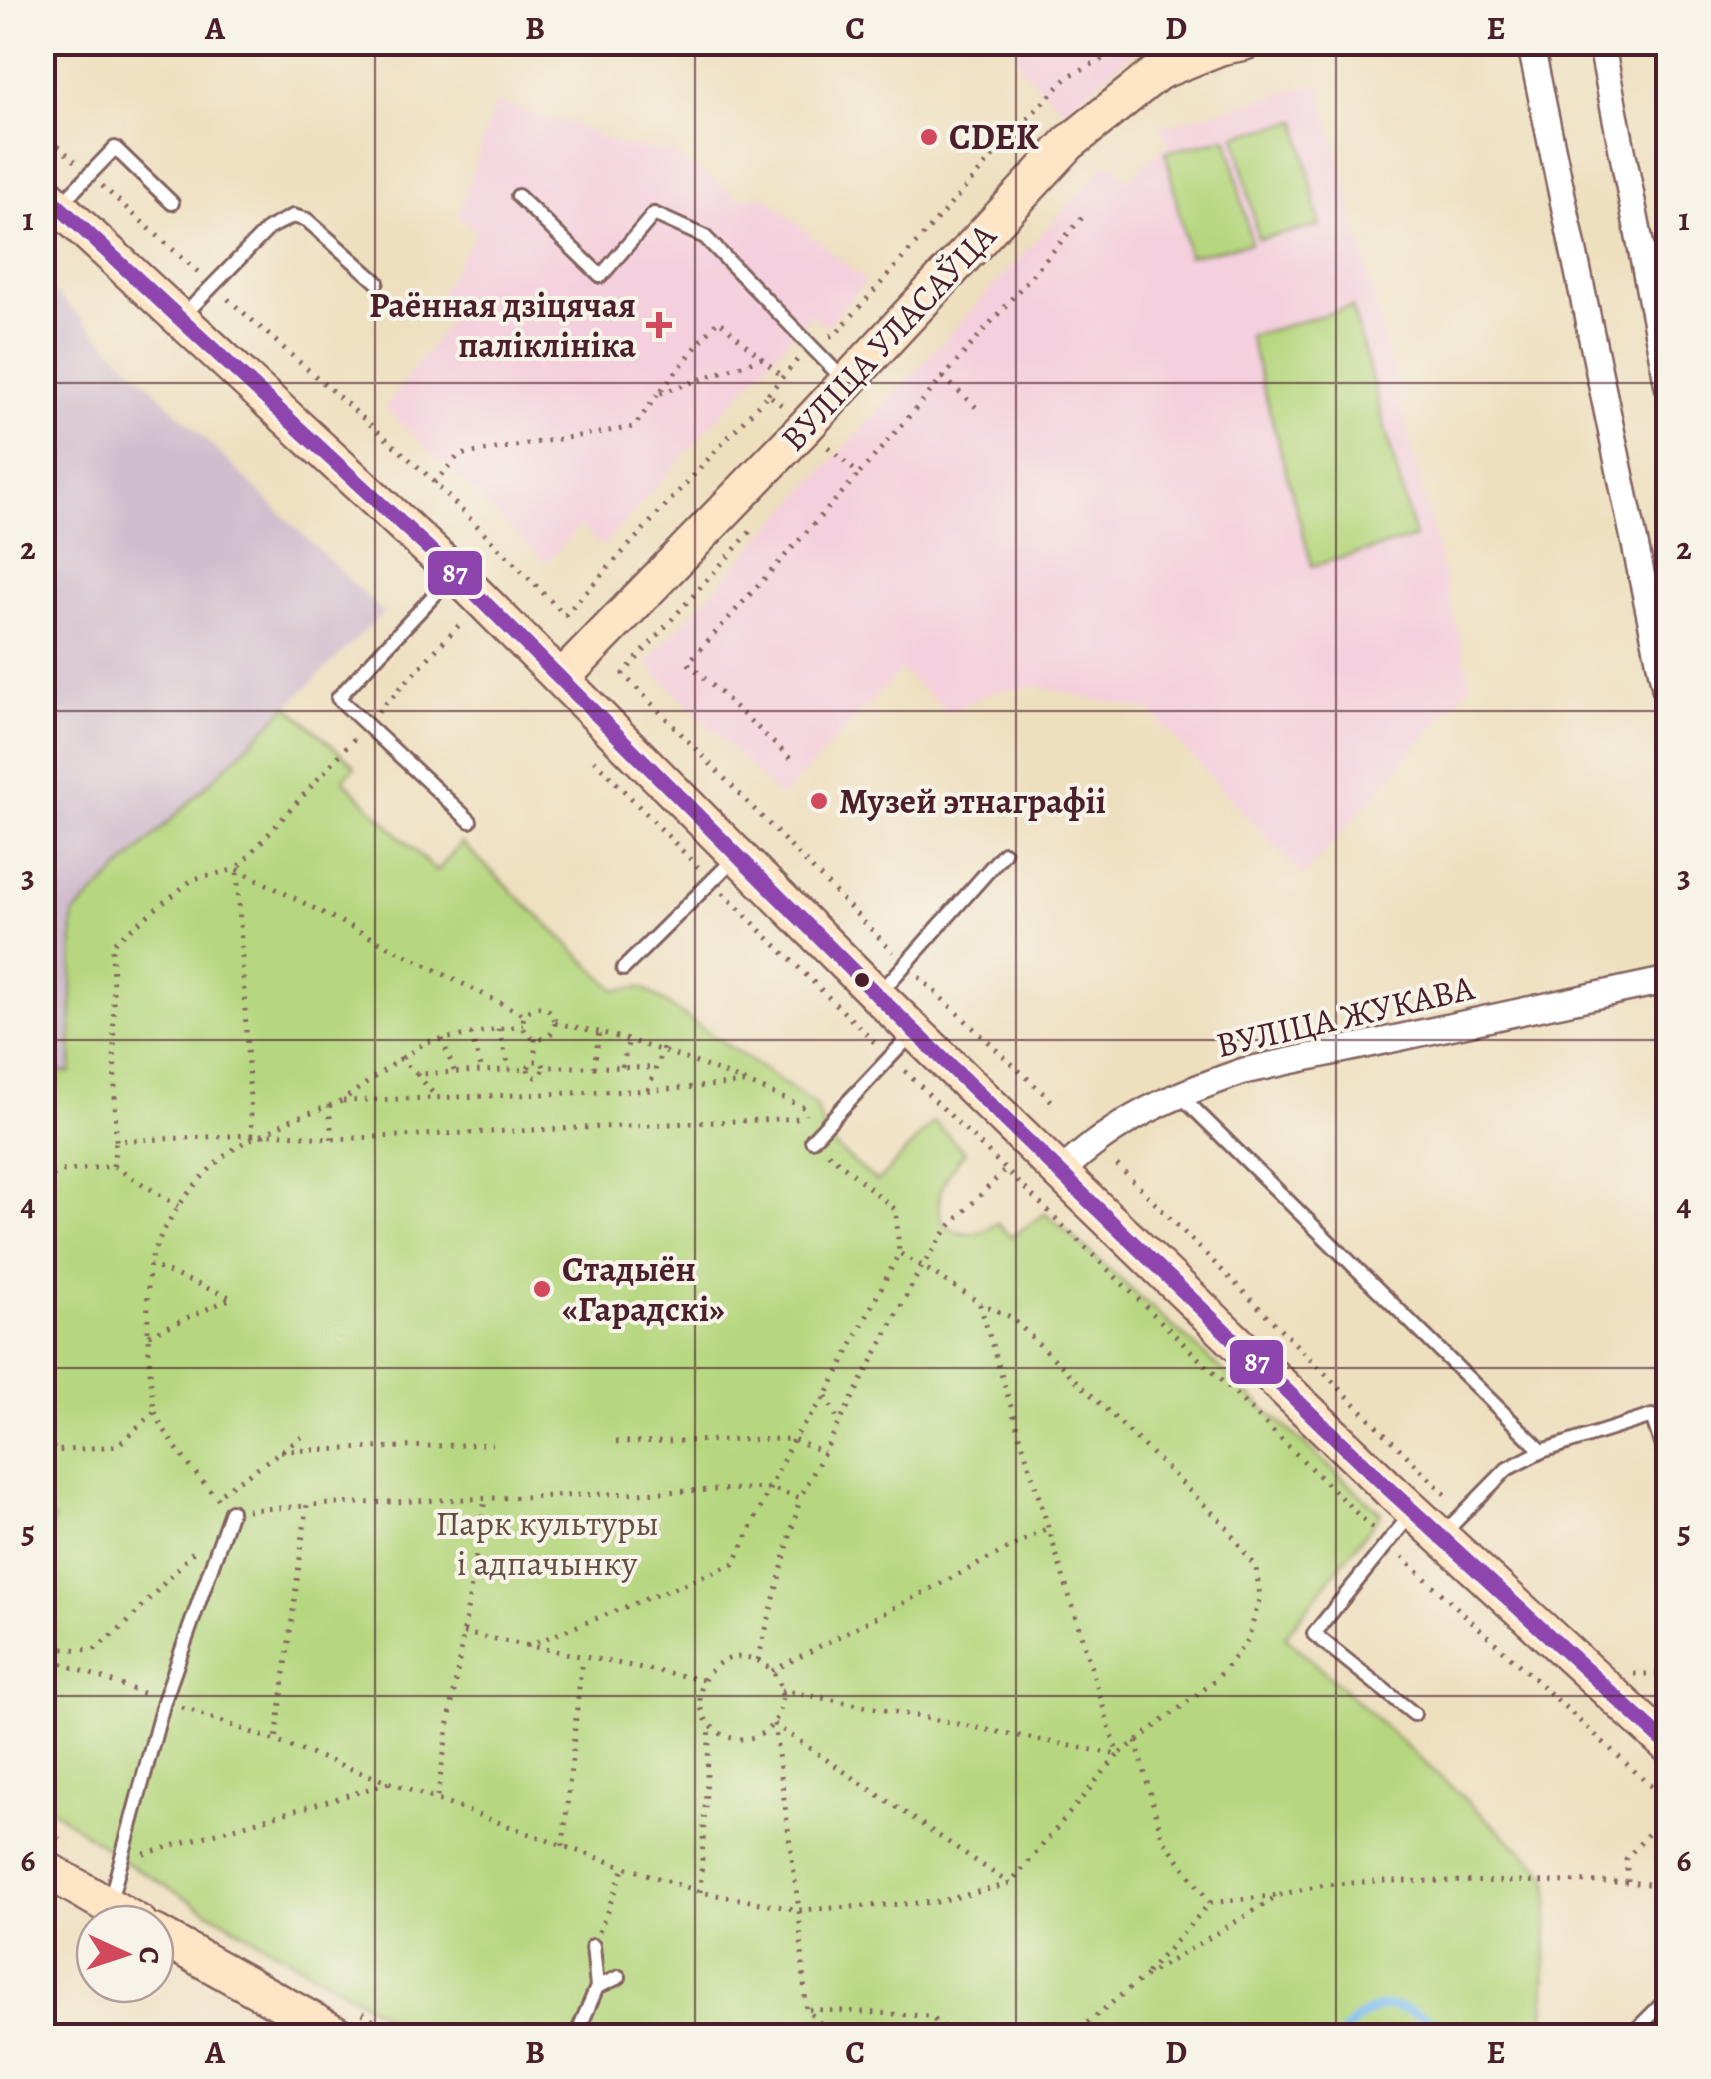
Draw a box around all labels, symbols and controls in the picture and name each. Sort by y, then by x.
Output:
text: A [204,6,226,50]
text: B [525,6,545,50]
text: C [845,6,865,50]
text: D [1165,6,1187,50]
text: E [1486,6,1506,50]
place label: CDEK [949,113,1039,161]
marker: CDEK [918,126,940,148]
text: 1 [22,197,34,241]
text: 1 [1678,197,1690,241]
street label: ВУЛІЦА УЛАСАЎЦА [770,212,1007,461]
place label: Раённая дзіцячая паліклініка [369,281,636,369]
marker: Раённая дзіцячая паліклініка [646,312,672,338]
text: 2 [20,526,36,570]
text: 2 [1676,526,1692,570]
line badge: 87 [426,549,484,597]
text: 87 [442,554,468,592]
place label: Музей этнаграфіі [839,777,1106,825]
marker: Музей этнаграфіі [808,790,830,812]
text: 3 [21,854,35,898]
text: 3 [1677,854,1691,898]
street label: ВУЛІЦА ЖУКАВА [1211,963,1479,1069]
unlabelled marker [852,970,872,990]
text: 4 [20,1182,36,1226]
text: 4 [1676,1182,1692,1226]
place label: Стадыён «Гарадскі» [562,1245,725,1333]
marker: Стадыён «Гарадскі» [531,1278,553,1300]
line badge: 87 [1228,1338,1285,1386]
text: 87 [1244,1343,1270,1381]
park label: Парк культуры і адпачынку [435,1499,659,1587]
text: 5 [21,1510,35,1554]
text: 5 [1677,1510,1691,1554]
text: 6 [21,1838,36,1882]
text: 6 [1677,1838,1692,1882]
north arrow [75,1904,175,2004]
text: С [130,1946,168,1965]
text: A [204,2030,226,2074]
text: B [525,2030,545,2074]
text: C [845,2030,865,2074]
text: D [1165,2030,1187,2074]
text: E [1486,2030,1506,2074]

